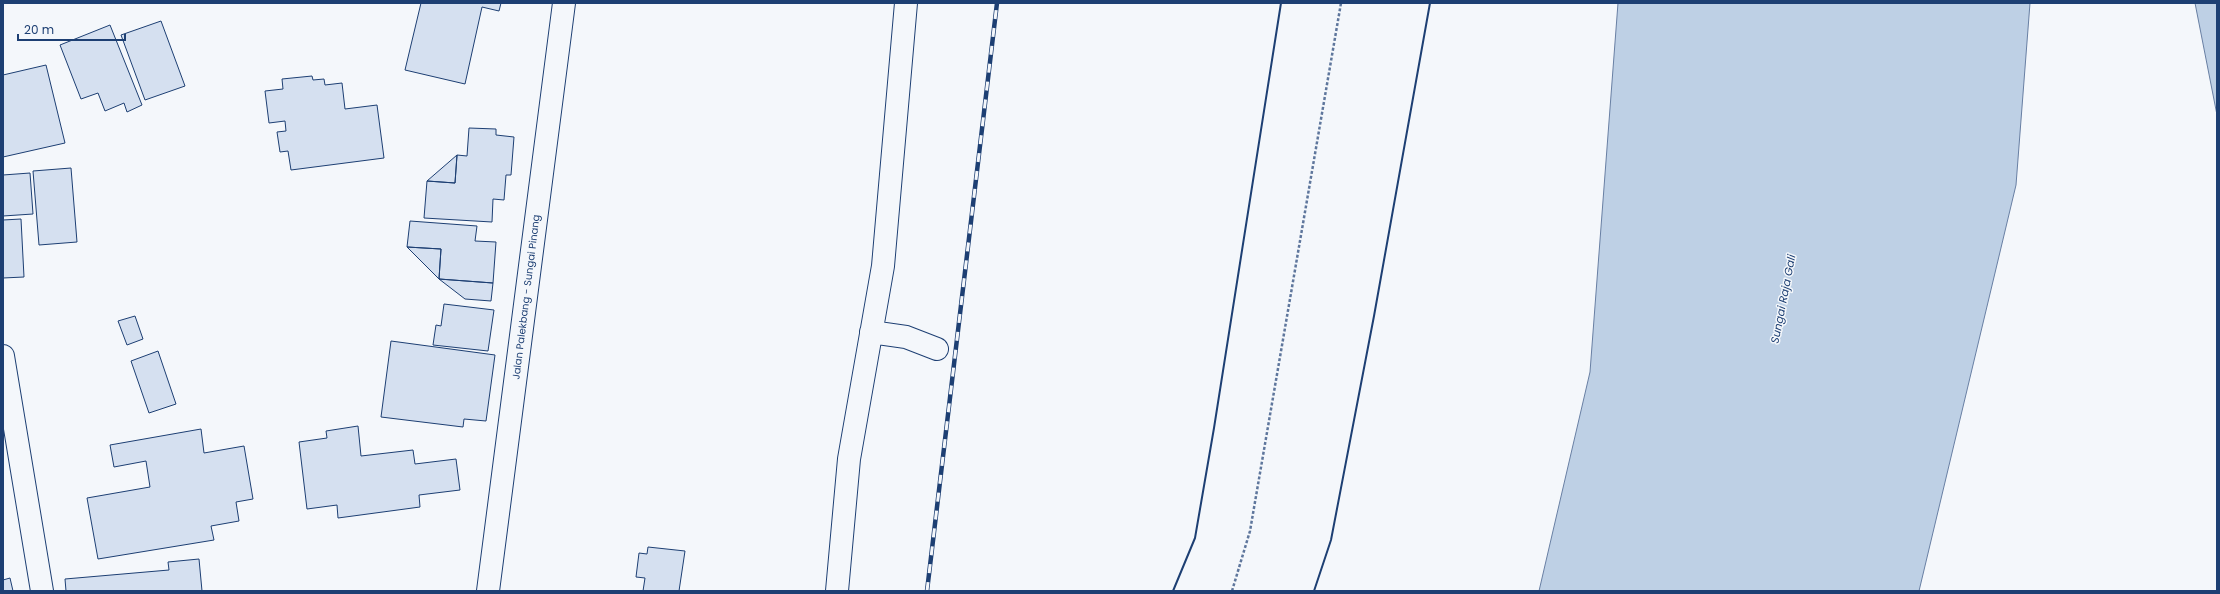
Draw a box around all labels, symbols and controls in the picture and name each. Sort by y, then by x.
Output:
scale bar [18,16,125,42]
text: 20 m [24,21,54,38]
street label: Jalan Palekbang - Sungai Pinang [508,214,544,380]
water label: Sungai Raja Gali [1767,253,1800,345]

